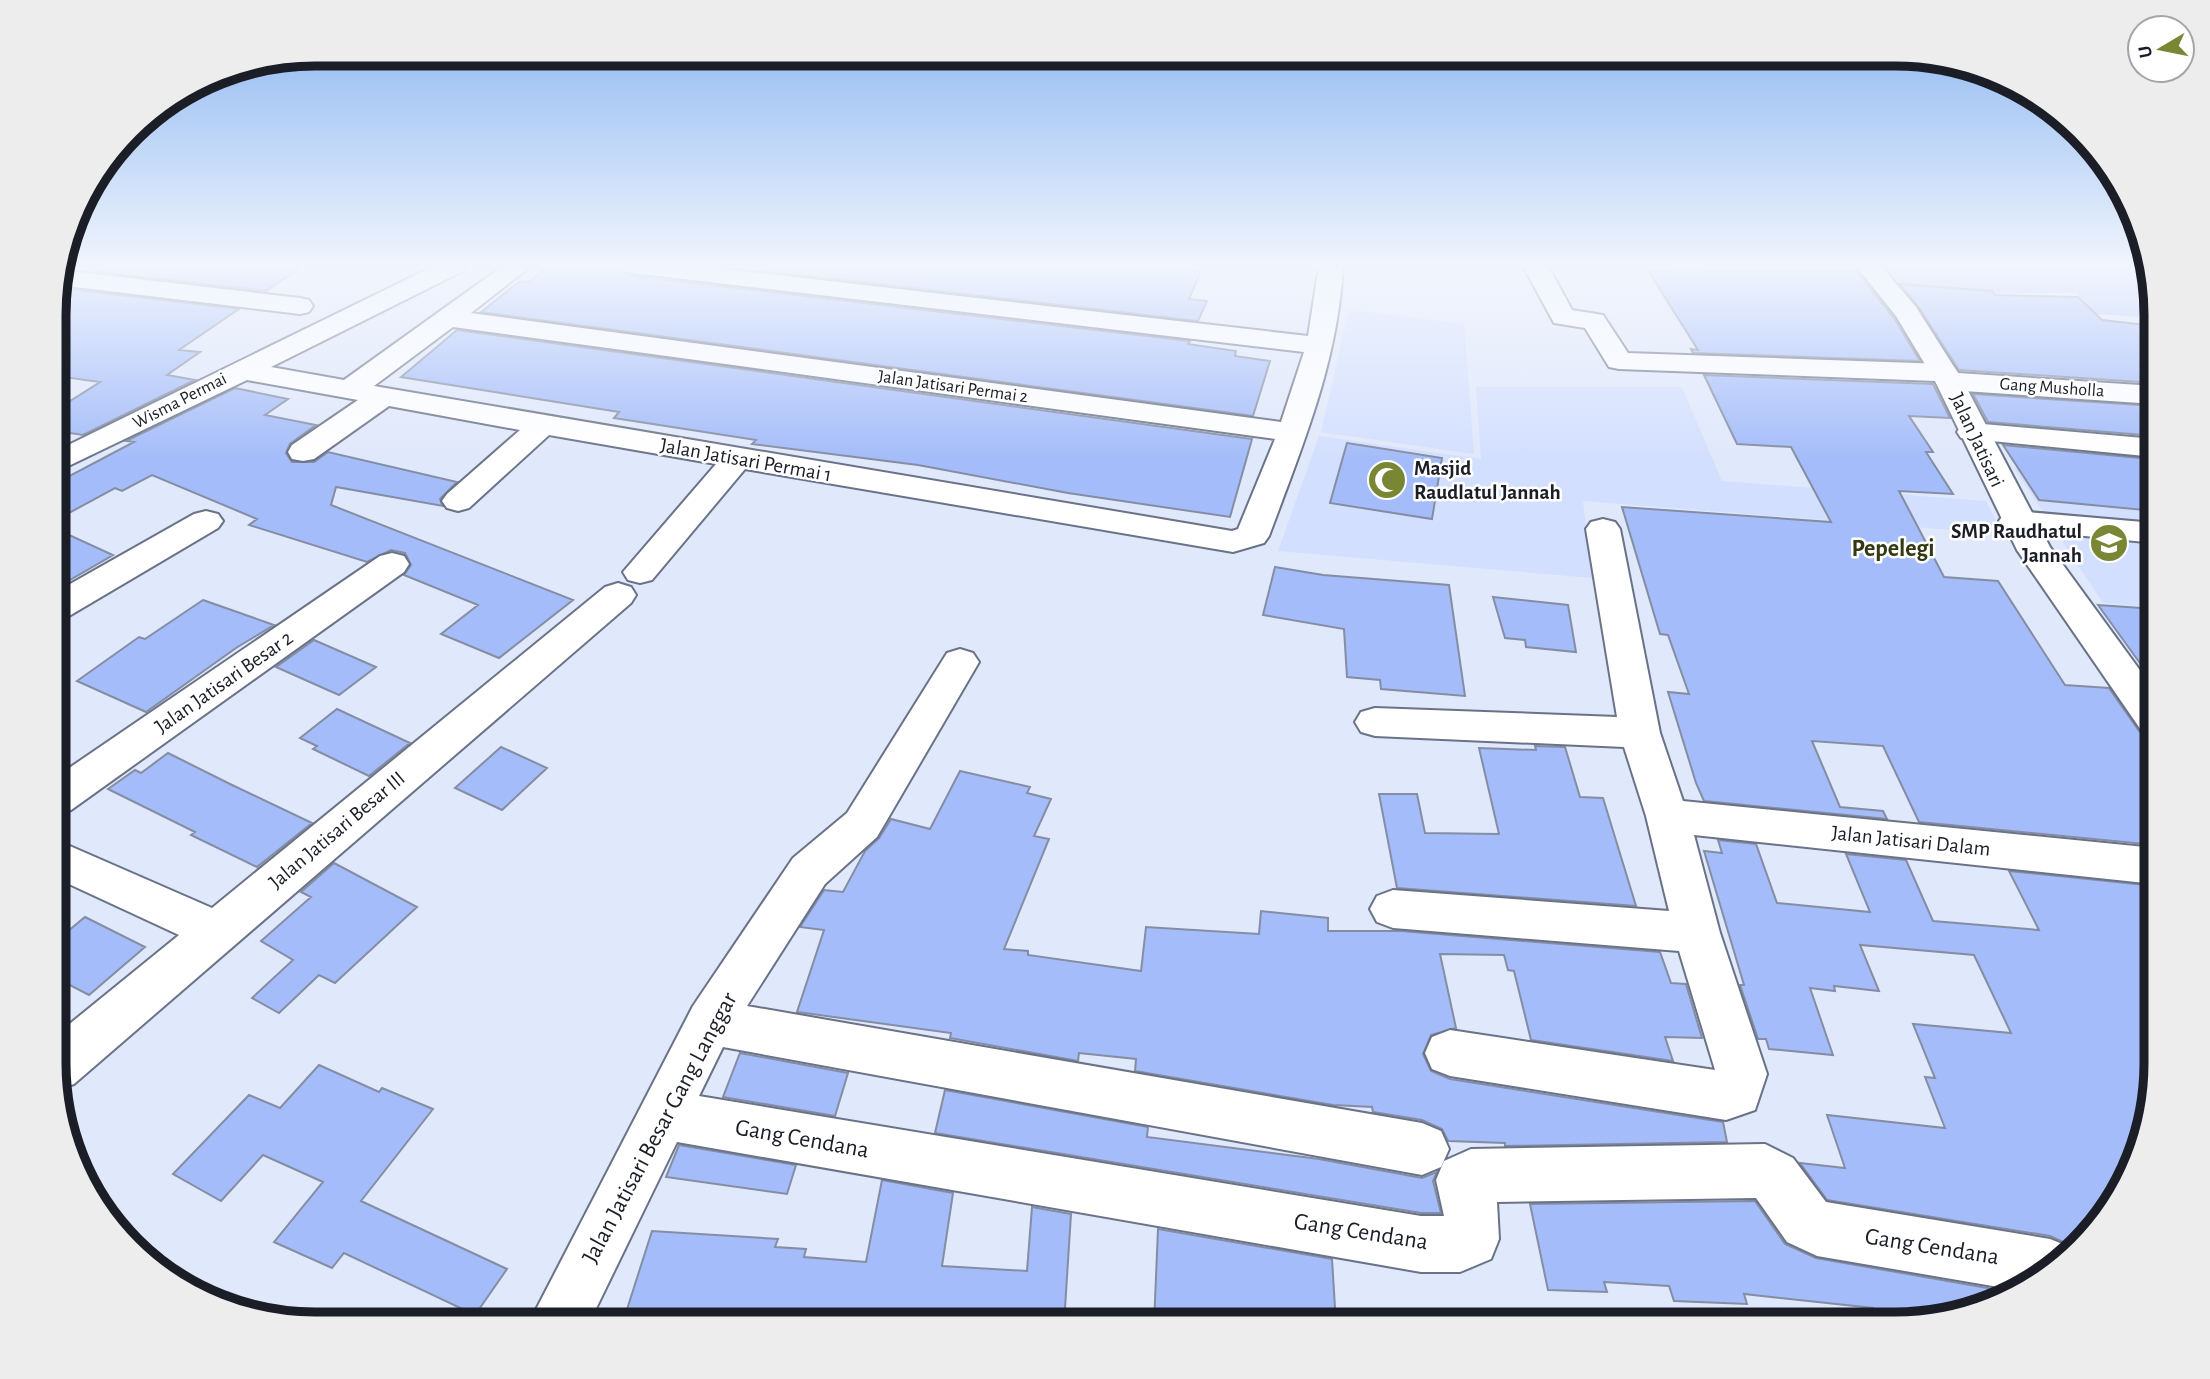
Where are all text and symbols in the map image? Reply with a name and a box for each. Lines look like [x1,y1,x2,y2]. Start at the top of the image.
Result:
north arrow [2126,14,2196,84]
text: U [2135,44,2156,59]
street label: Jalan Jatisari Permai 2 [877,368,1029,406]
street label: Wisma Permai [130,370,230,432]
street label: Gang Musholla [1999,375,2105,401]
street label: Jalan Jatisari [1946,390,2008,490]
street label: Jalan Jatisari Permai 1 [659,435,833,485]
place label: Masjid Raudlatul Jannah [1414,458,1561,503]
mosque icon: Masjid Raudlatul Jannah [1366,459,1408,501]
place label: SMP Raudhatul Jannah [1951,521,2082,566]
school or university icon: SMP Raudhatul Jannah [2088,522,2130,564]
district label: Pepelegi [1851,537,1935,561]
street label: Jalan Jatisari Besar 2 [151,627,297,737]
street label: Jalan Jatisari Besar III [265,767,409,893]
street label: Jalan Jatisari Dalam [1830,822,1992,860]
street label: Jalan Jatisari Besar Gang Langgar [578,988,742,1267]
street label: Gang Cendana [733,1115,871,1163]
street label: Gang Cendana [1292,1210,1430,1254]
street label: Gang Cendana [1863,1225,2001,1269]

